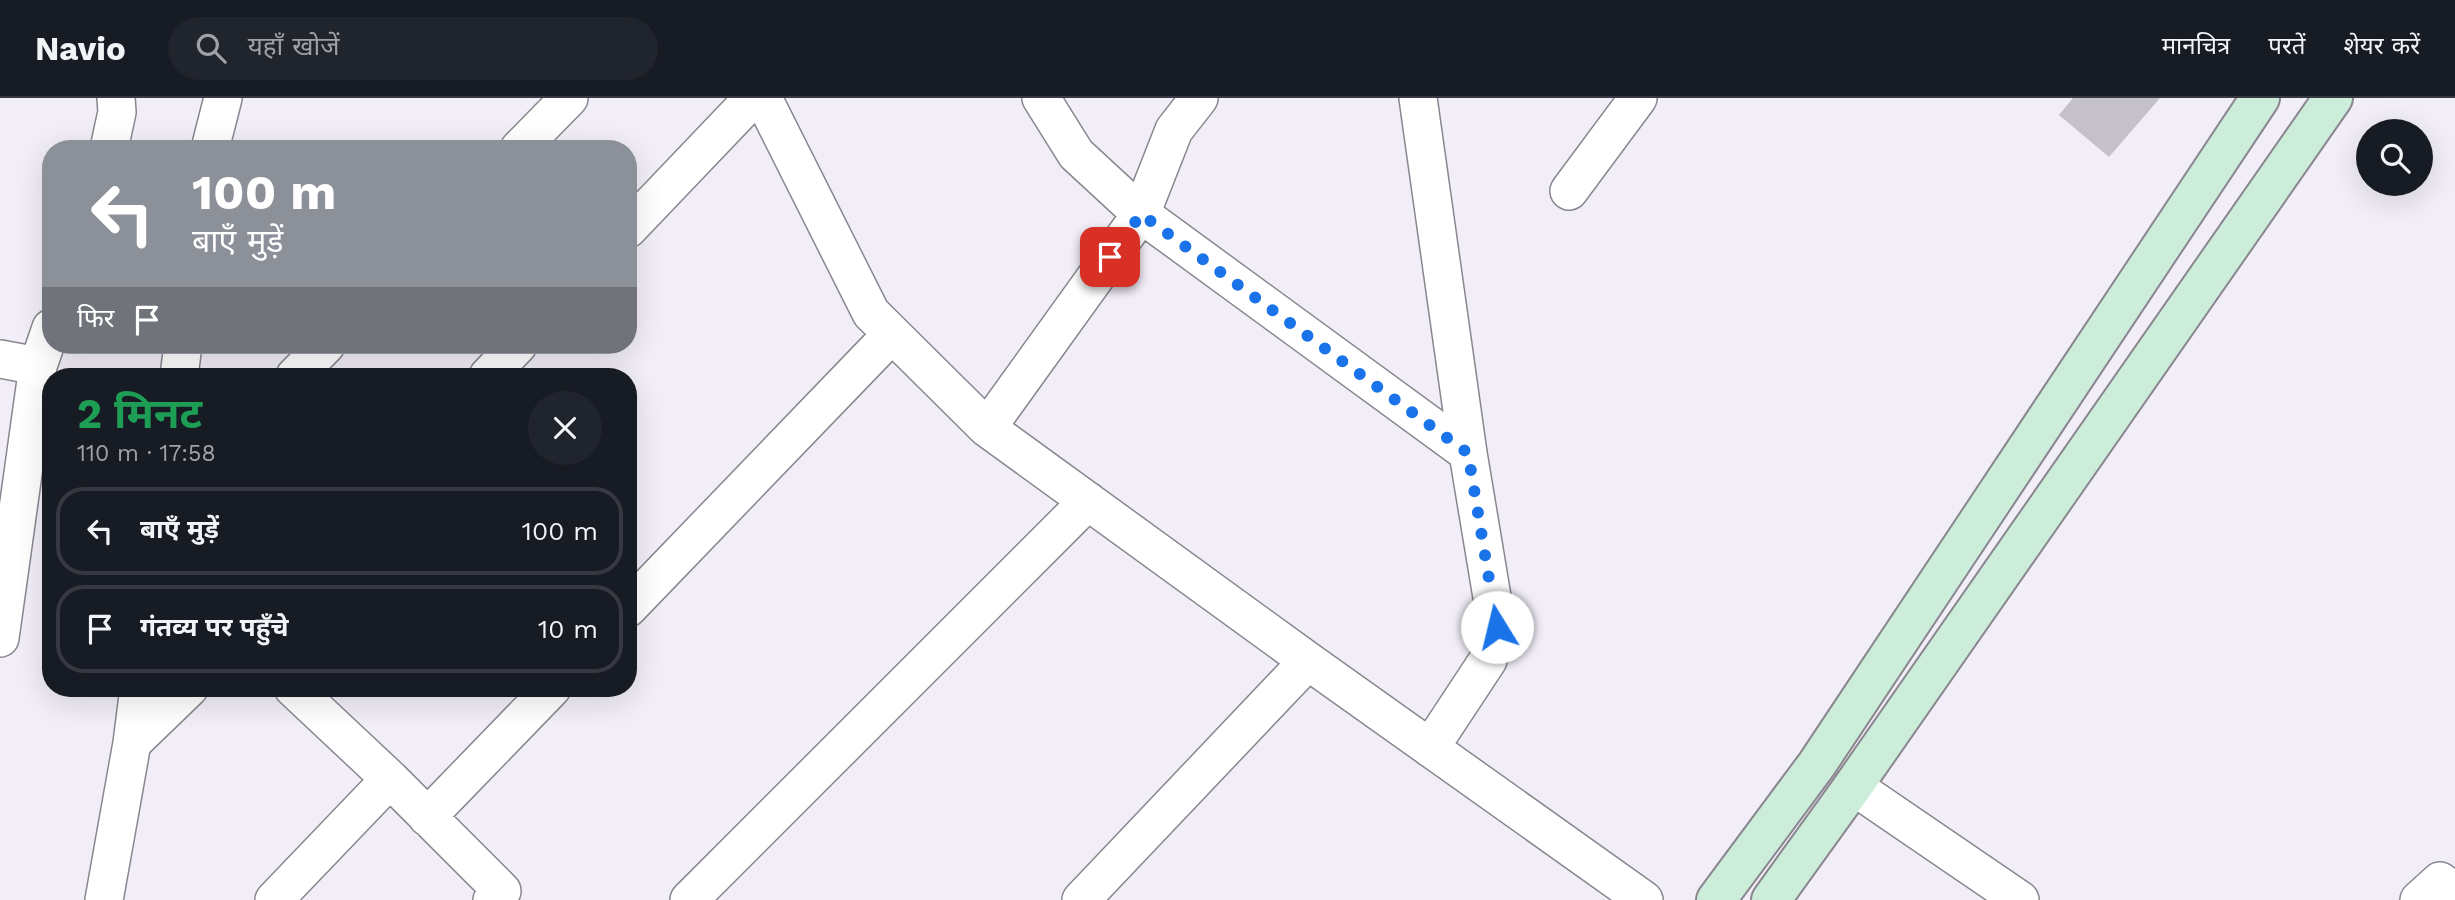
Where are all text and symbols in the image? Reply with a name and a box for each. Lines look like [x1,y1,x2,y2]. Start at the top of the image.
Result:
search box [168,17,658,80]
text: Navio [35,29,126,68]
icon: search [192,29,230,67]
text: यहाँ खोजें [248,31,339,61]
text: मानचित्र [2162,32,2230,60]
text: परतें [2268,32,2306,60]
text: शेयर करें [2344,32,2420,60]
map controls [2356,119,2433,196]
button: search [2356,119,2433,196]
text: 100 m [192,163,336,221]
icon: left [77,168,168,259]
text: बाएँ मुड़ें [192,222,283,260]
pin [1080,227,1140,287]
icon: arrive [1091,238,1129,276]
icon: arrive [128,301,166,339]
text: फिर [77,303,114,333]
text: 2 मिनट [77,389,202,438]
button: close [528,391,602,465]
text: 110 m · 17:58 [77,440,216,467]
icon: left [81,512,119,550]
text: बाएँ मुड़ें [140,514,219,544]
text: 100 m [522,516,598,546]
position arrow [1460,590,1534,664]
icon: arrive [81,610,119,648]
text: गंतव्य पर पहुँचे [140,612,289,642]
text: 10 m [538,614,598,644]

